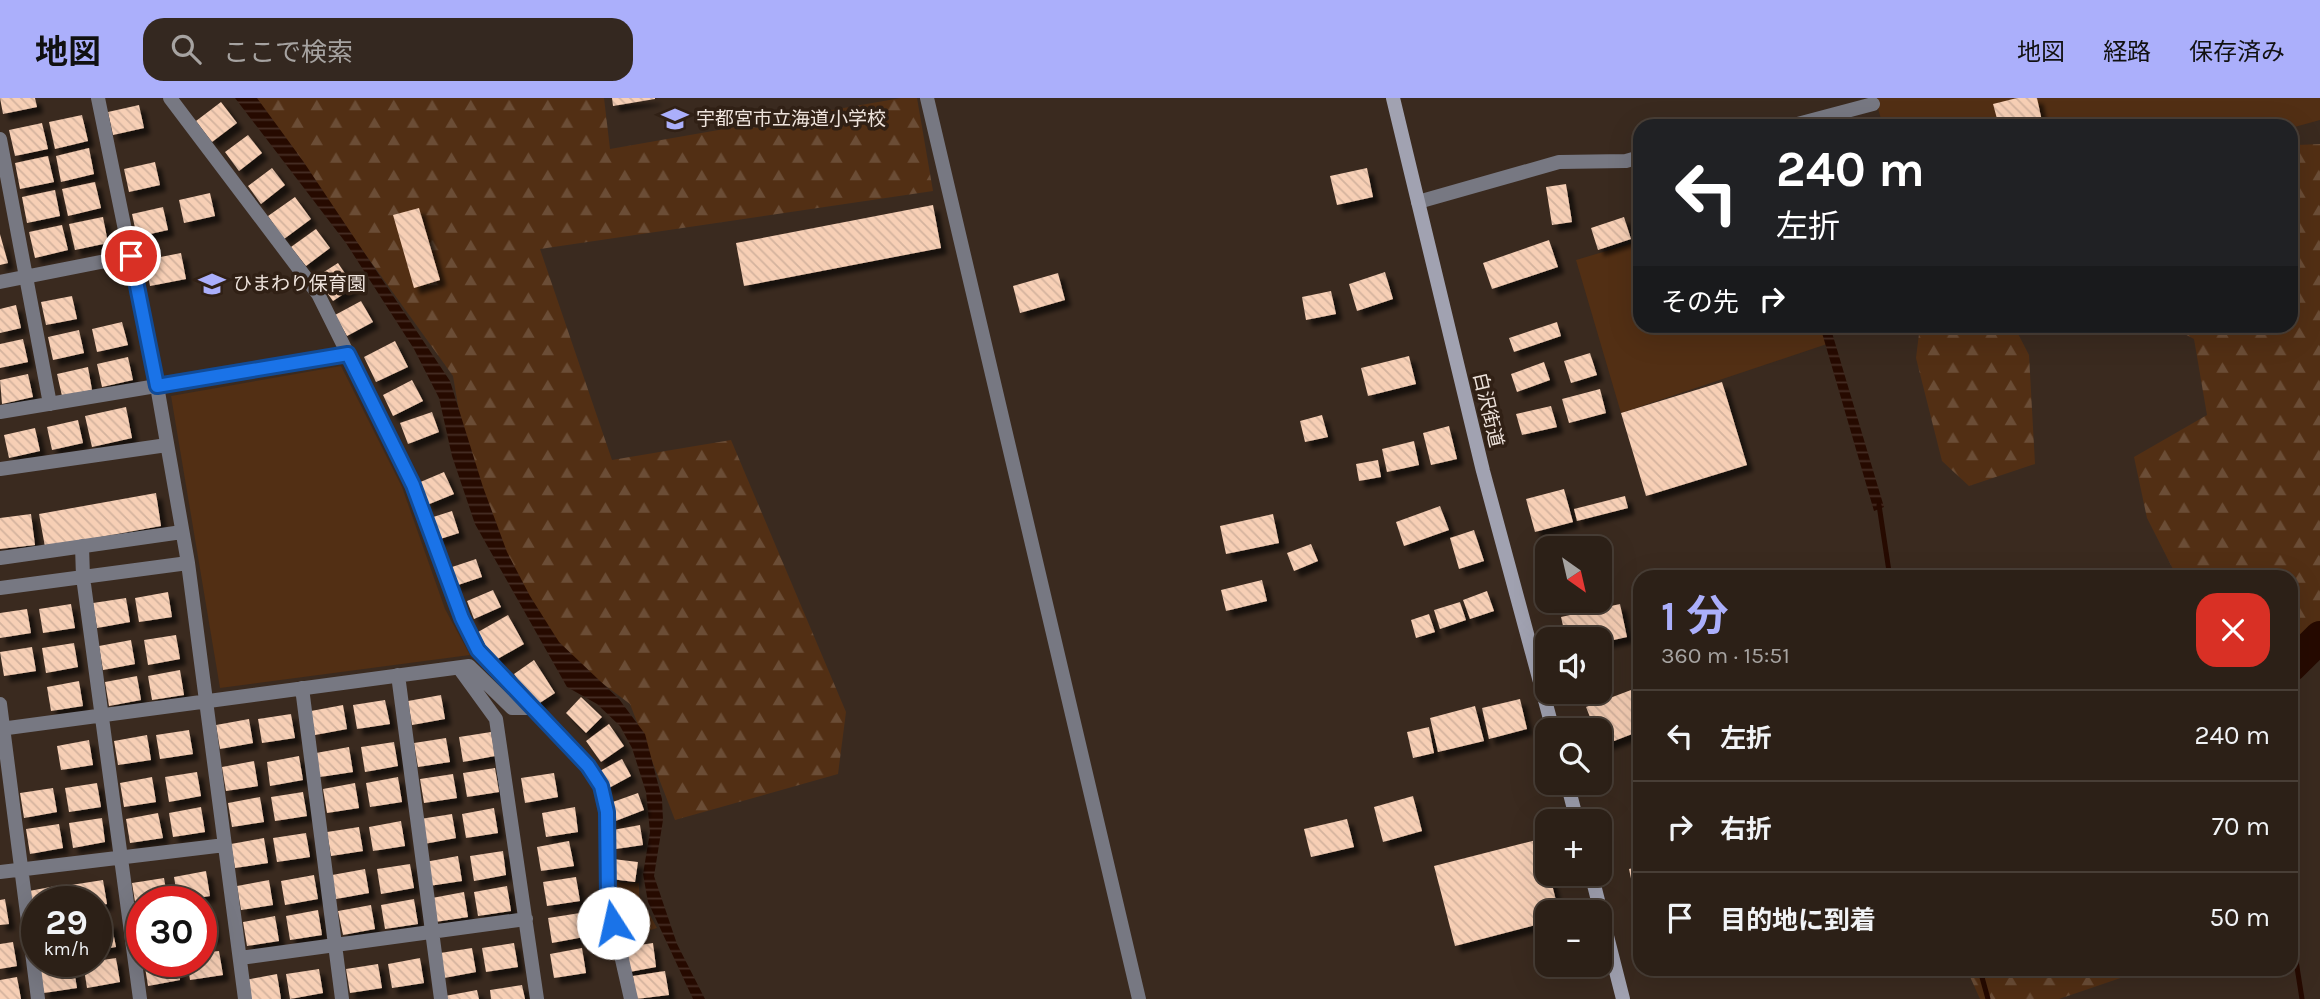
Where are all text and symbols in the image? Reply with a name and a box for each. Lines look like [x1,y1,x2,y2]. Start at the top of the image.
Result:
search box [143,18,633,81]
icon: search [167,30,205,68]
text: 地図 [35,33,101,71]
text: ここで検索 [223,37,353,68]
text: 地図 [2017,38,2065,66]
text: 経路 [2103,38,2151,66]
text: 保存済み [2189,38,2285,66]
school or university icon: 宇都宮市立海道小学校 [660,104,690,134]
place label: 宇都宮市立海道小学校 [696,108,886,130]
text: 240 m [1776,141,1925,198]
icon: left [1661,147,1752,238]
text: 左折 [1776,208,1840,245]
pin [101,226,161,286]
icon: arrive [112,237,150,275]
school or university icon: ひまわり保育園 [197,269,227,299]
place label: ひまわり保育園 [233,273,366,295]
icon: right [1753,280,1791,318]
text: その先 [1661,287,1739,318]
street label: 白沢街道 [1469,370,1507,450]
north arrow [1535,536,1612,612]
map controls [1535,536,1612,977]
text: 1 分 [1661,591,1729,641]
button: close [2196,593,2270,667]
button: sound [1535,627,1612,704]
text: 360 m · 15:51 [1661,642,1790,669]
icon: left [1661,717,1699,755]
button: search [1535,718,1612,795]
text: 240 m [2194,720,2270,751]
text: 左折 [1720,723,1772,754]
icon: right [1661,808,1699,846]
button: + [1535,809,1612,886]
text: 70 m [2212,811,2270,842]
text: 右折 [1720,814,1772,845]
speed limit sign: 30 [126,886,217,977]
position arrow [576,886,650,960]
icon: arrive [1661,899,1699,937]
button: − [1535,900,1612,977]
text: 29 [45,902,88,943]
text: 50 m [2209,902,2270,933]
text: 目的地に到着 [1720,905,1876,936]
text: km/h [44,938,89,960]

